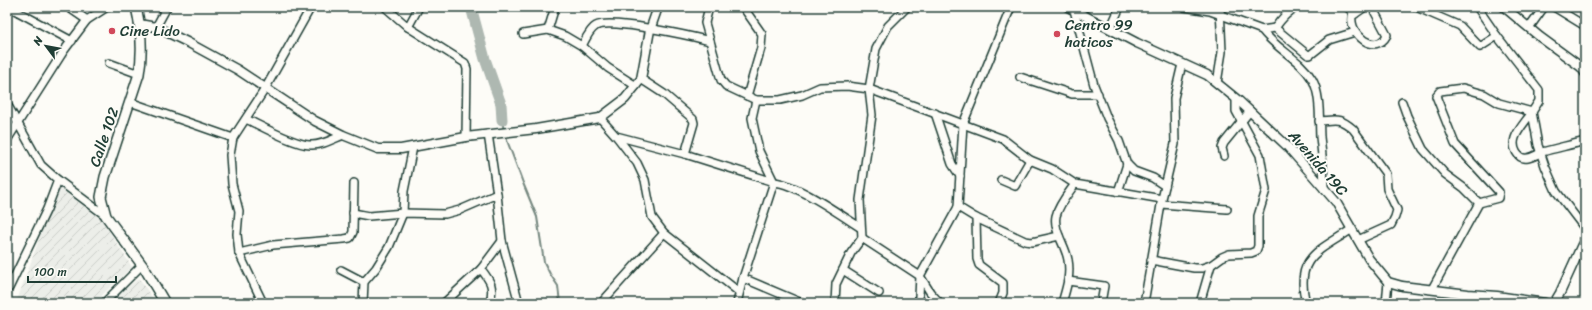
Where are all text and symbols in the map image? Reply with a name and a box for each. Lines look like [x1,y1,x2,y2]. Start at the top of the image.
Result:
place label: Centro 99 haticos [1064,12,1133,55]
place label: Cine Lido [120,18,180,44]
north arrow [26,26,66,66]
marker: Cine Lido [107,26,117,36]
marker: Centro 99 haticos [1052,29,1062,39]
text: N [27,32,48,50]
street label: Calle 102 [82,103,126,170]
street label: Avenida 19C [1281,123,1355,203]
scale bar [28,258,116,284]
text: 100 m [34,261,67,283]

